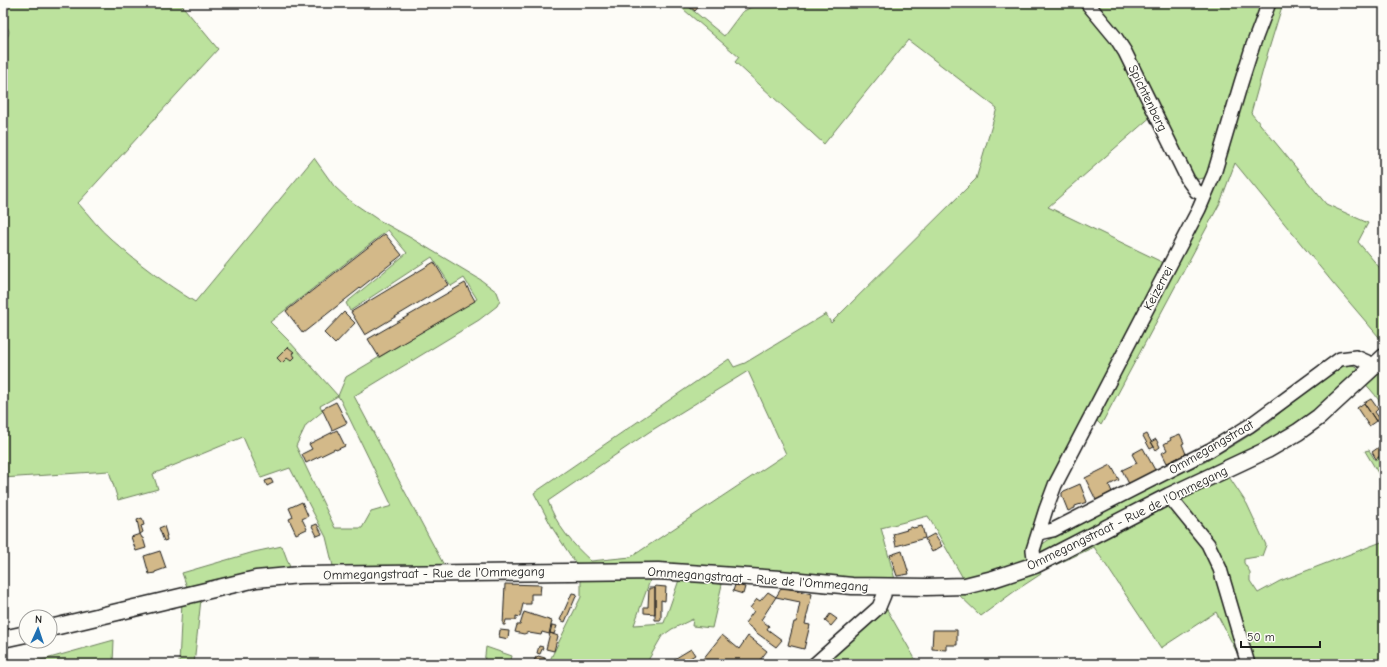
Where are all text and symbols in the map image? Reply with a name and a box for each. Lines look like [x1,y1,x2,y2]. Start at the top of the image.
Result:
street label: Spichtenberg [1125,62,1171,134]
street label: Keizerrei [1140,263,1176,313]
street label: Ommegangstraat [1166,416,1257,477]
street label: Ommegangstraat - Rue de l'Ommegang [1024,463,1230,573]
street label: Ommegangstraat - Rue de l'Ommegang [323,564,545,582]
street label: Ommegangstraat - Rue de l'Ommegang [647,564,869,594]
north arrow [18,609,58,649]
text: N [35,613,42,626]
scale bar [1241,623,1320,649]
text: 50 m [1247,630,1275,644]

